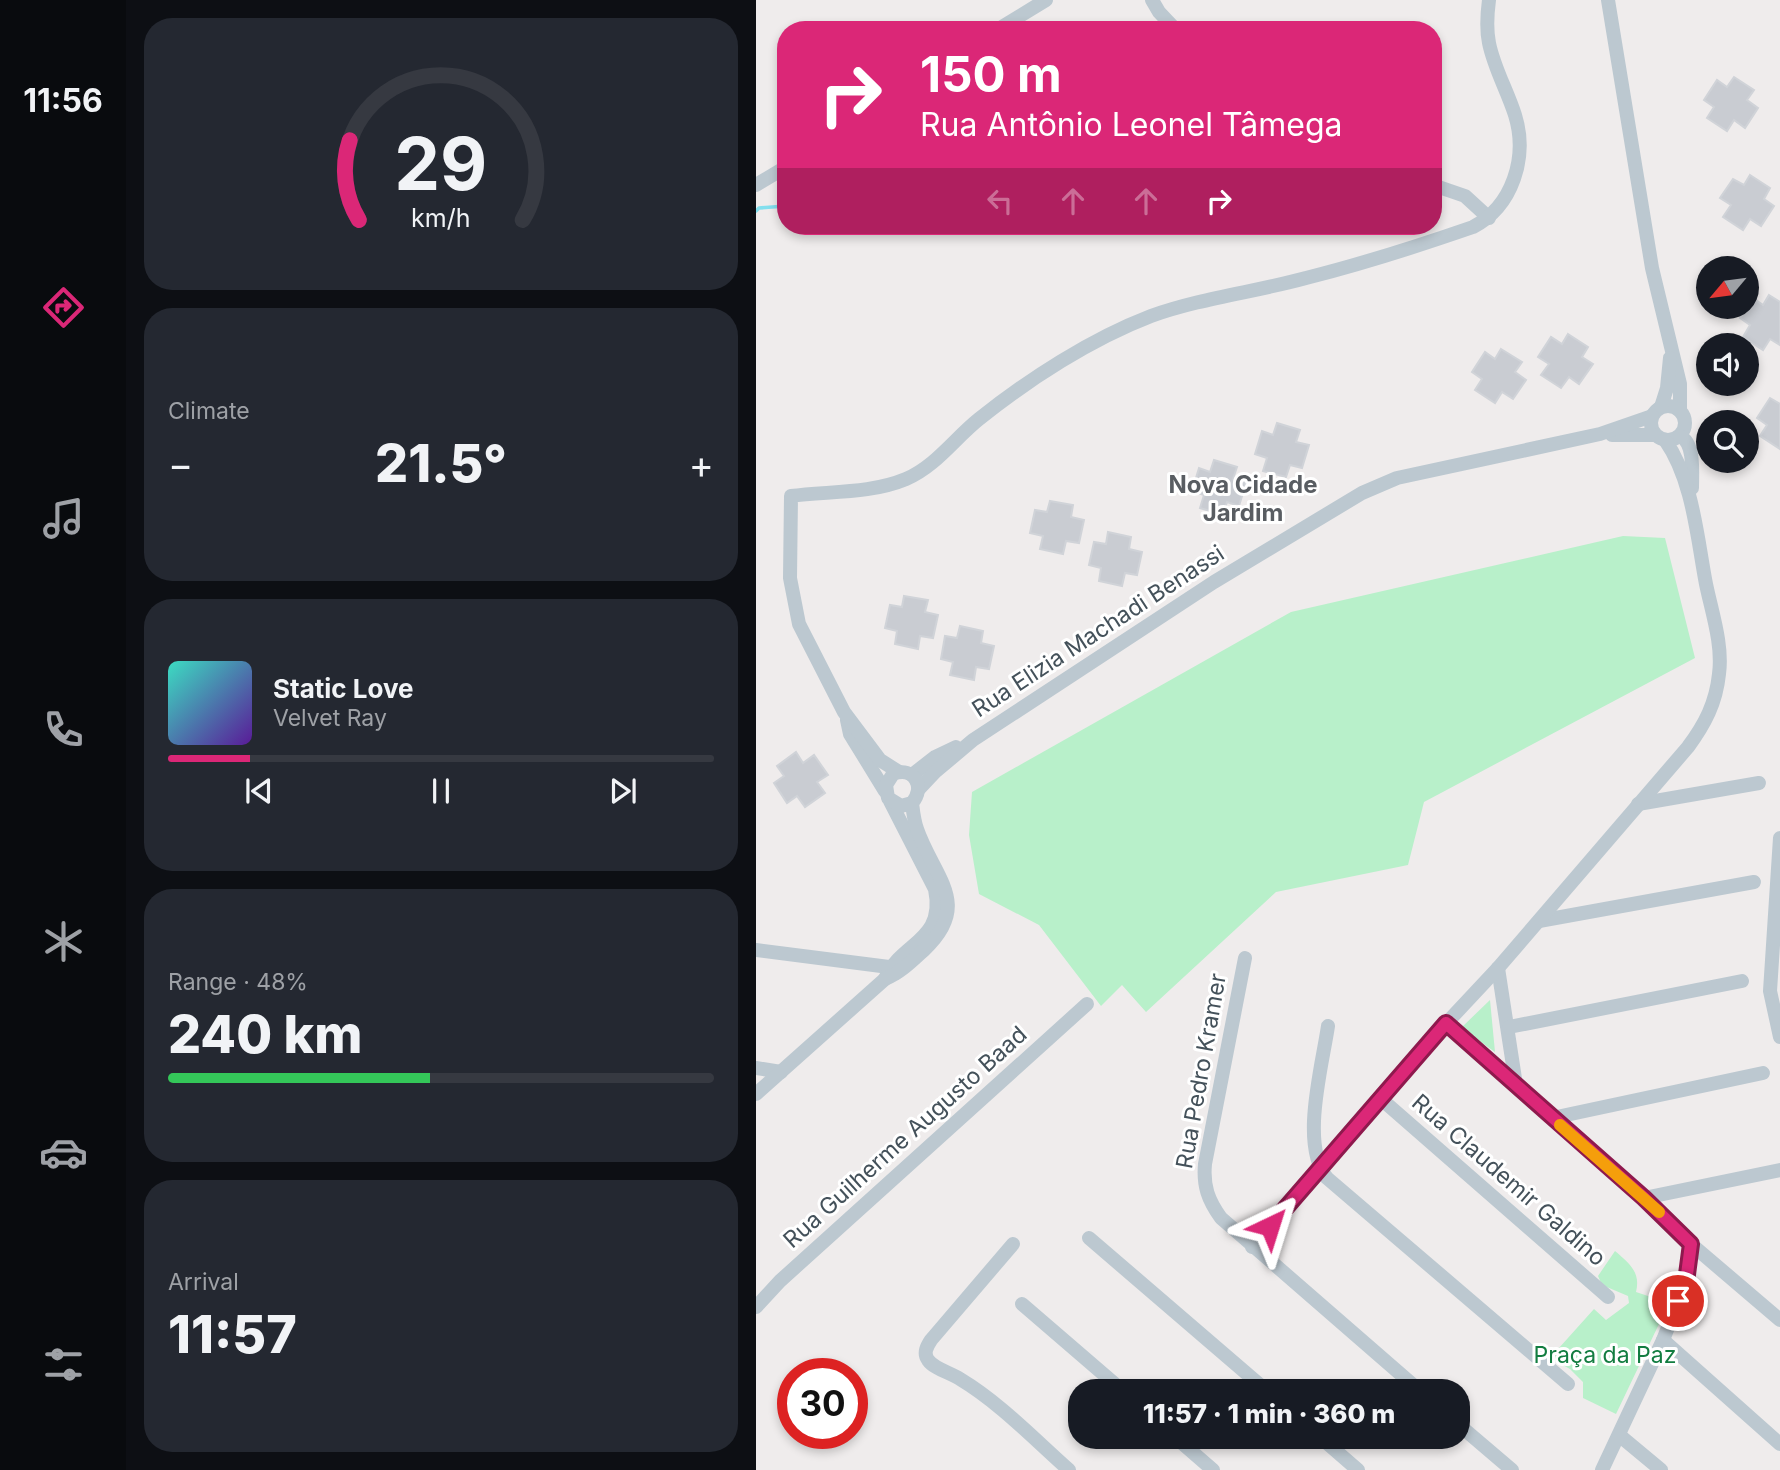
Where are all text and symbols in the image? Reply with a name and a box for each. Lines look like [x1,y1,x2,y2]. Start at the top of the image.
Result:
text: 150 m [920,45,1062,104]
icon: right [805,49,896,140]
text: 11:56 [23,81,103,120]
text: Rua Antônio Leonel Tâmega [920,105,1342,144]
text: 29 [394,120,488,209]
icon: left [981,182,1019,220]
icon: ahead [1054,182,1092,220]
icon: ahead [1127,182,1165,220]
icon: right [1200,182,1238,220]
text: km/h [411,203,471,233]
north arrow [1696,256,1759,318]
map controls [1696,256,1759,473]
icon: directions [39,283,88,332]
button: sound [1696,333,1759,396]
text: Climate [168,397,250,425]
button: search [1696,410,1759,473]
text: 21.5° [375,432,507,495]
text: − [168,441,193,487]
text: + [689,441,714,487]
district label: Nova Cidade Jardim [1168,470,1318,527]
icon: music [39,494,88,543]
street label: Rua Elizia Machadi Benassi [967,539,1229,723]
text: Static Love [273,673,414,704]
text: Velvet Ray [273,704,387,732]
icon: phone [39,705,88,754]
icon: previous [240,772,278,810]
icon: pause [422,772,460,810]
icon: next [604,772,642,810]
icon: climate [39,917,88,966]
text: Range · 48% [168,968,308,996]
street label: Rua Pedro Kramer [1170,971,1232,1171]
text: 240 km [168,1003,363,1066]
street label: Rua Guilherme Augusto Baad [778,1020,1032,1254]
street label: Rua Claudemir Galdino [1406,1088,1612,1272]
icon: car [39,1128,88,1177]
position arrow [1233,1189,1307,1263]
text: Arrival [168,1268,239,1296]
pin [1648,1271,1708,1331]
icon: arrive [1659,1282,1697,1320]
text: 11:57 [168,1303,297,1366]
icon: filters [39,1340,88,1389]
park label: Praça da Paz [1534,1341,1676,1369]
speed limit sign: 30 [777,1358,868,1449]
text: 11:57 · 1 min · 360 m [1143,1398,1395,1429]

